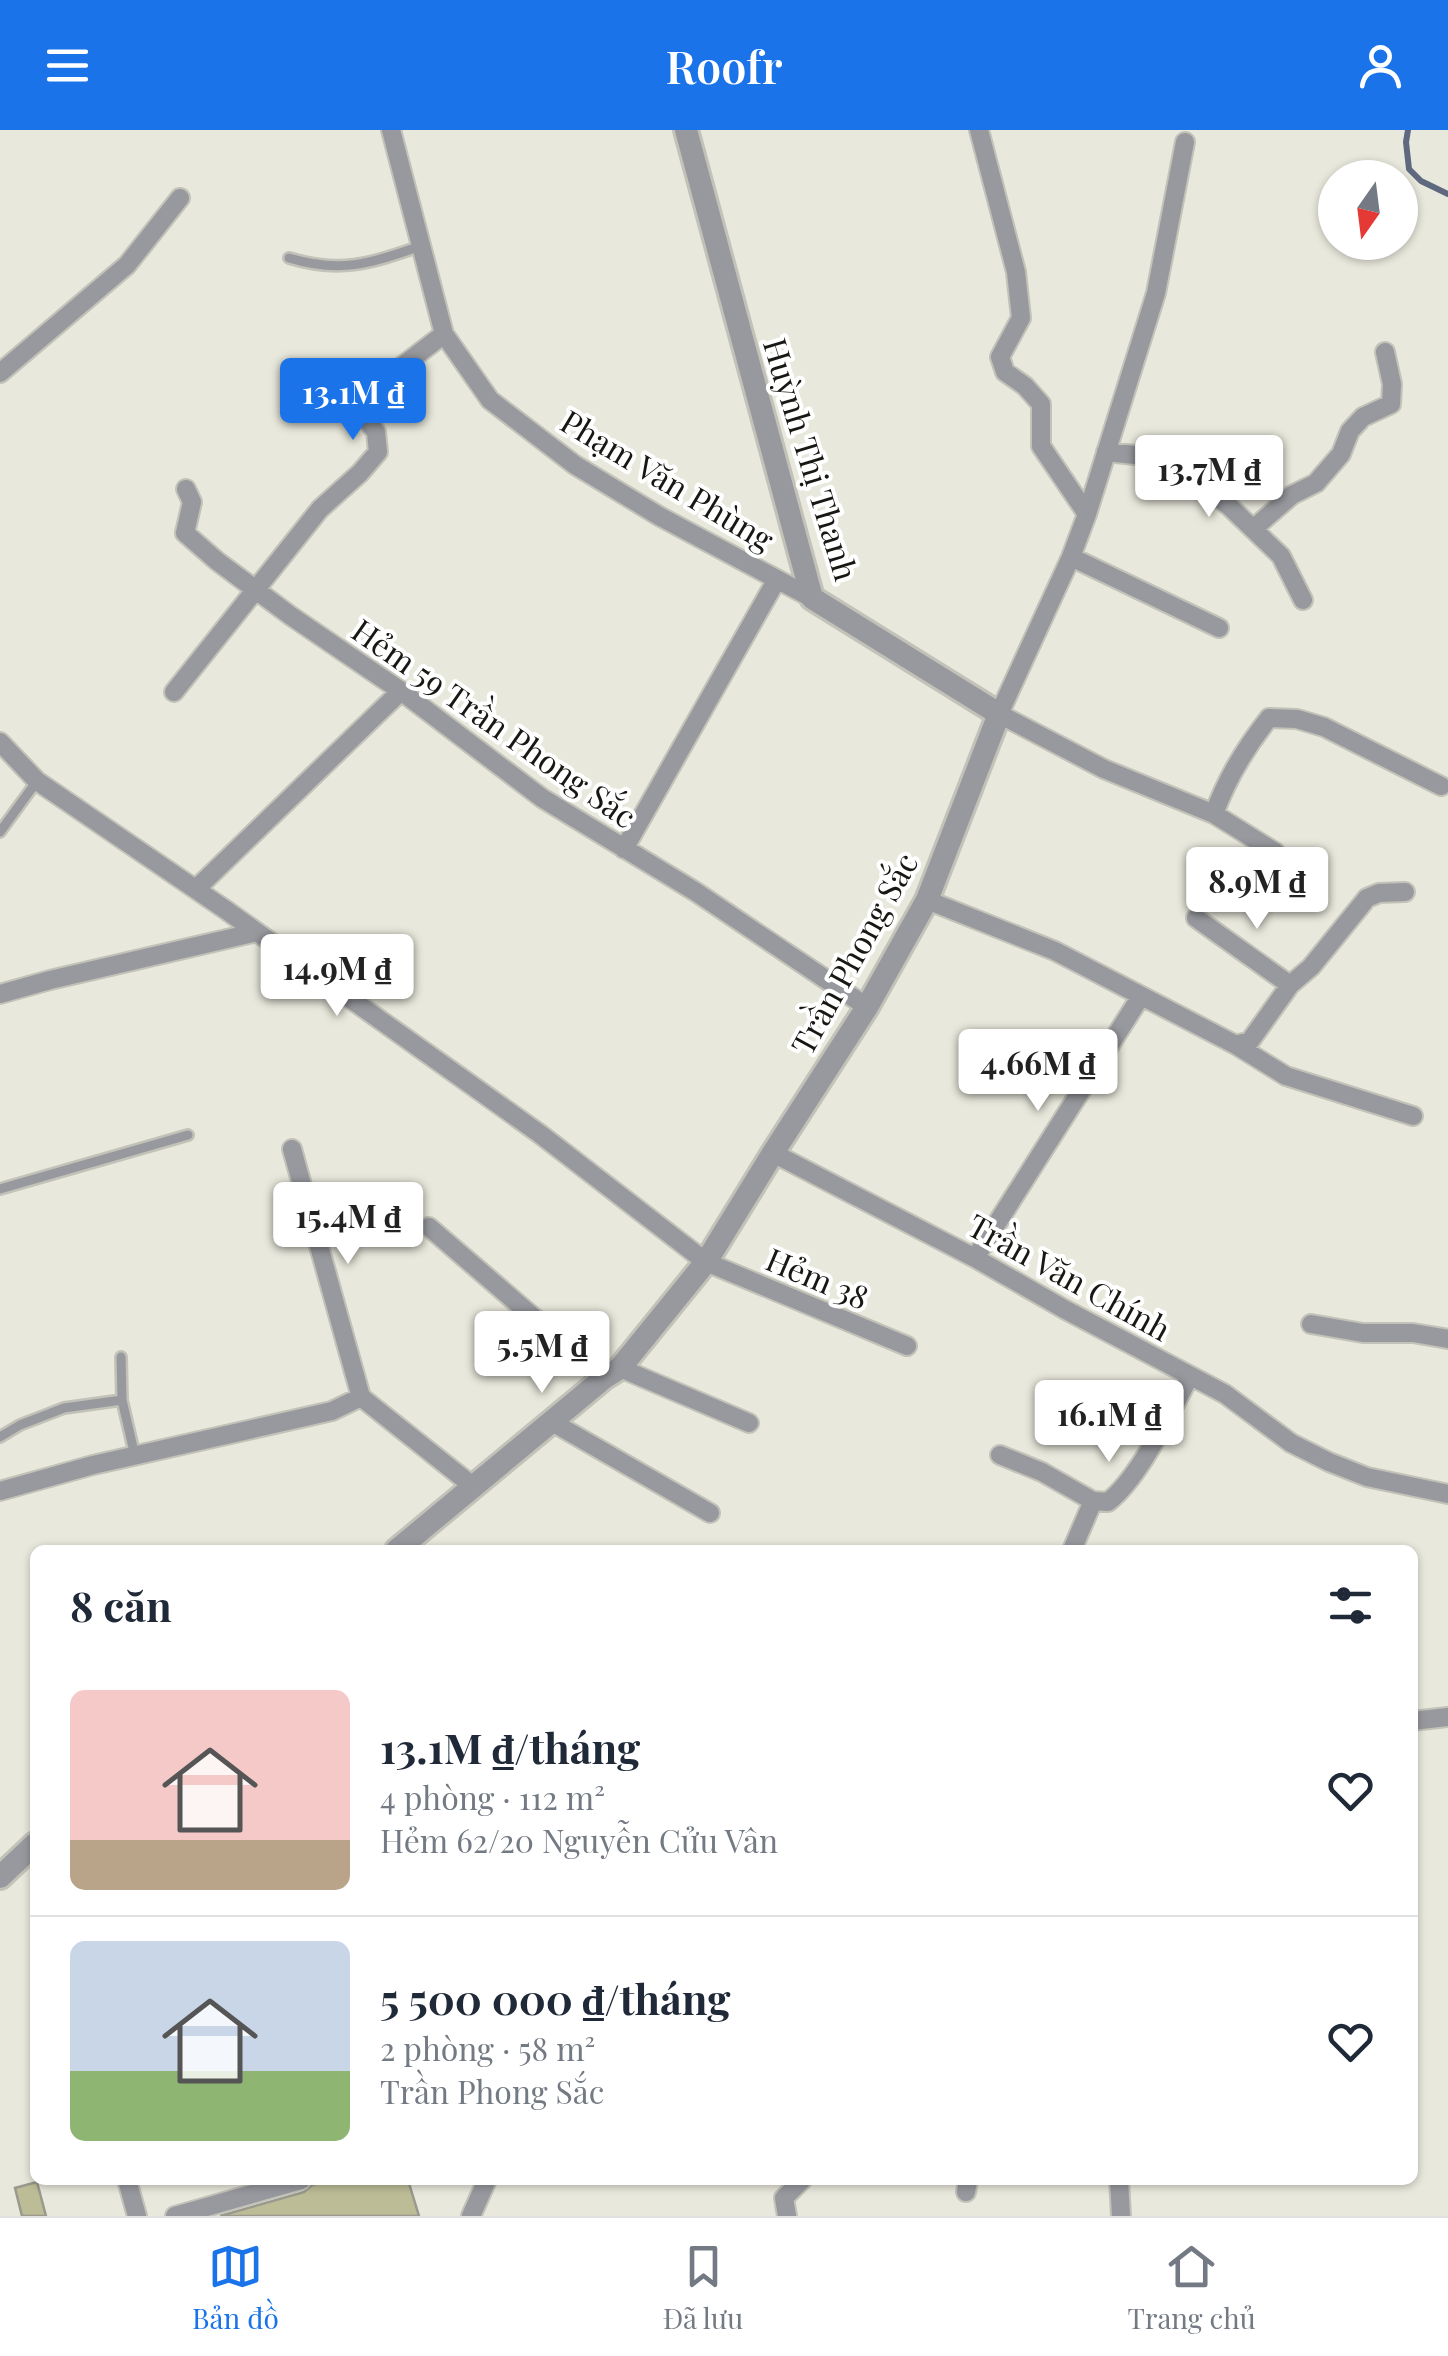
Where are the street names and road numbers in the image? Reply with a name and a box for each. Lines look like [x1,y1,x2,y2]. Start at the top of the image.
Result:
street label: Huỳnh Thị Thanh [755,333,869,586]
street label: Phạm Văn Phùng [554,398,783,560]
street label: Hẻm 59 Trần Phong Sắc [345,608,645,836]
street label: Trần Phong Sắc [780,844,926,1062]
street label: Trần Văn Chính [961,1203,1179,1350]
street label: Hẻm 38 [760,1236,876,1318]

